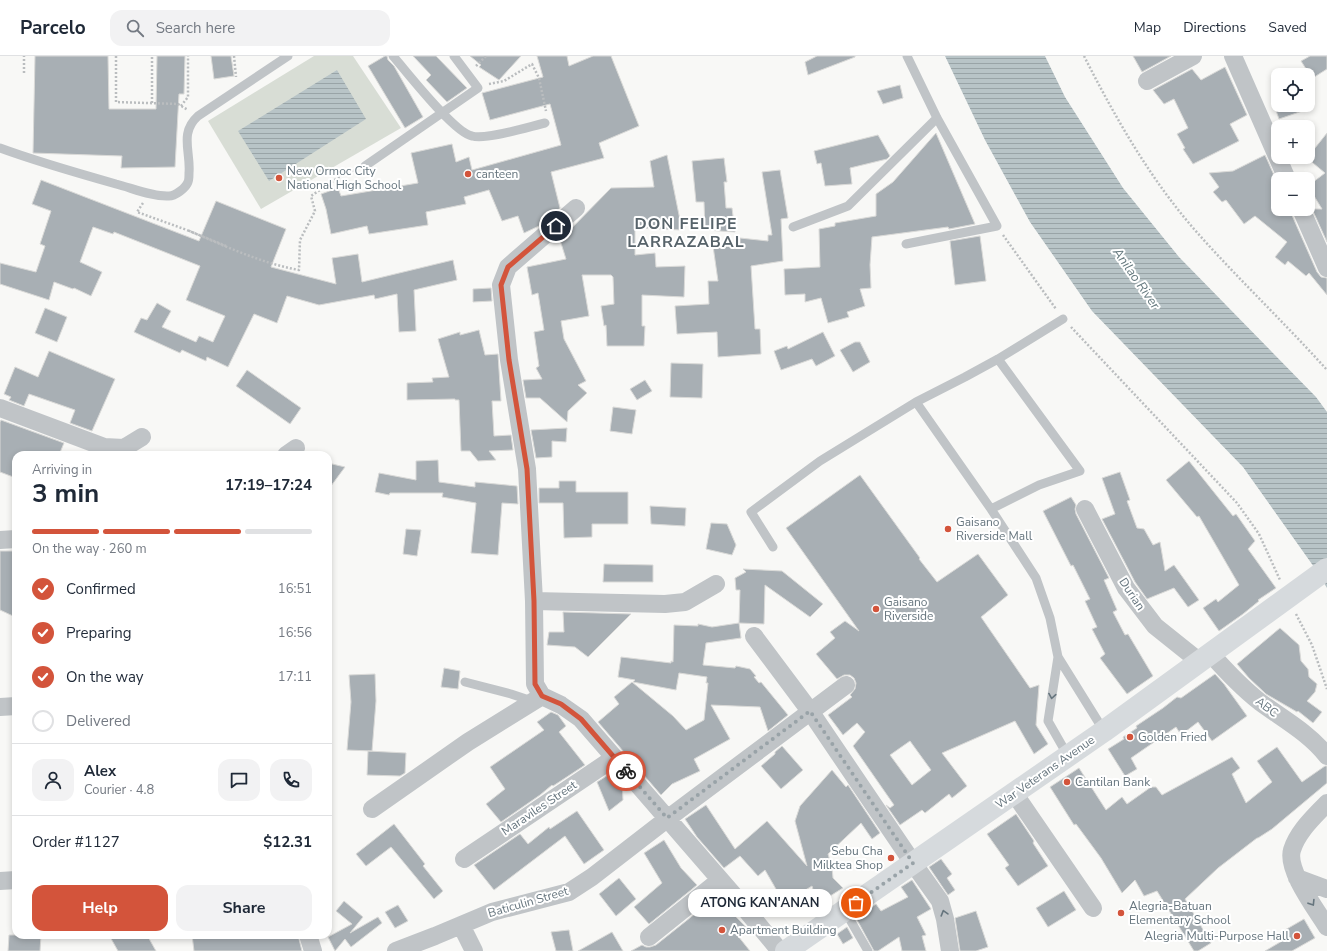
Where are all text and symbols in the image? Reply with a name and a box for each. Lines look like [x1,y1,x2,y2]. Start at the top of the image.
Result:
search box [110,10,390,46]
text: Parcelo [20,15,86,41]
icon: search [124,17,146,39]
text: Search here [156,18,235,38]
text: Map [1134,18,1161,37]
text: Directions [1183,18,1246,37]
text: Saved [1268,18,1307,37]
map controls [1271,68,1315,216]
button: locate [1271,68,1315,112]
button: + [1271,120,1315,164]
place label: New Ormoc City National High School [287,163,402,193]
place label: canteen [476,166,518,182]
marker: canteen [463,169,473,179]
button: − [1271,172,1315,216]
marker: New Ormoc City National High School [274,173,284,183]
pin [539,209,573,243]
district label: DON FELIPE LARRAZABAL [627,213,745,253]
icon: home [545,215,567,237]
water label: Anilao River [1108,243,1164,313]
text: Arriving in [32,461,92,479]
text: 17:19–17:24 [225,475,312,495]
text: 3 min [32,476,99,511]
place label: Gaisano Riverside Mall [956,514,1033,544]
marker: Gaisano Riverside Mall [943,524,953,534]
text: On the way · 260 m [32,540,147,558]
street label: Durian [1115,575,1149,613]
icon: check [32,578,54,600]
text: Confirmed [66,579,136,599]
text: 16:51 [278,580,312,598]
place label: Gaisano Riverside [884,594,933,624]
marker: Gaisano Riverside [871,604,881,614]
icon: check [32,622,54,644]
text: Preparing [66,623,131,643]
text: 16:56 [278,624,312,642]
icon: check [32,666,54,688]
text: On the way [66,667,144,687]
text: 17:11 [278,668,312,686]
one-way arrow [1048,693,1057,699]
street label: ABC [1252,693,1282,721]
text: Delivered [66,711,131,731]
place label: Golden Fried [1138,729,1207,745]
street label: War Veterans Avenue [992,732,1098,812]
marker: Golden Fried [1125,732,1135,742]
courier [606,751,646,791]
button: person [32,759,74,801]
button: chat [218,759,260,801]
button: phone [270,759,312,801]
icon: bike [615,760,637,782]
text: Alex [84,761,116,781]
place label: Cantilan Bank [1075,774,1151,790]
street label: Maraviles Street [498,776,580,839]
marker: Cantilan Bank [1062,777,1072,787]
text: Courier · 4.8 [84,781,154,799]
text: Order #1127 [32,832,120,852]
text: $12.31 [263,832,312,852]
place label: Sebu Cha Milktea Shop [813,843,883,873]
marker: Sebu Cha Milktea Shop [886,853,896,863]
street label: Baticulin Street [486,883,571,921]
button: Help [32,885,168,931]
button: Share [176,885,312,931]
pin [839,886,873,920]
callout: ATONG KAN'ANAN [688,889,832,917]
icon: bag [845,892,867,914]
text: ATONG KAN'ANAN [701,894,819,912]
place label: Alegria-Batuan Elementary School [1129,898,1231,928]
one-way arrow [1307,898,1314,905]
marker: Alegria-Batuan Elementary School [1116,908,1126,918]
one-way arrow [940,909,948,916]
place label: Apartment Building [730,922,836,938]
marker: Apartment Building [717,925,727,935]
place label: Alegria Multi-Purpose Hall [1144,928,1289,944]
marker: Alegria Multi-Purpose Hall [1292,931,1302,941]

